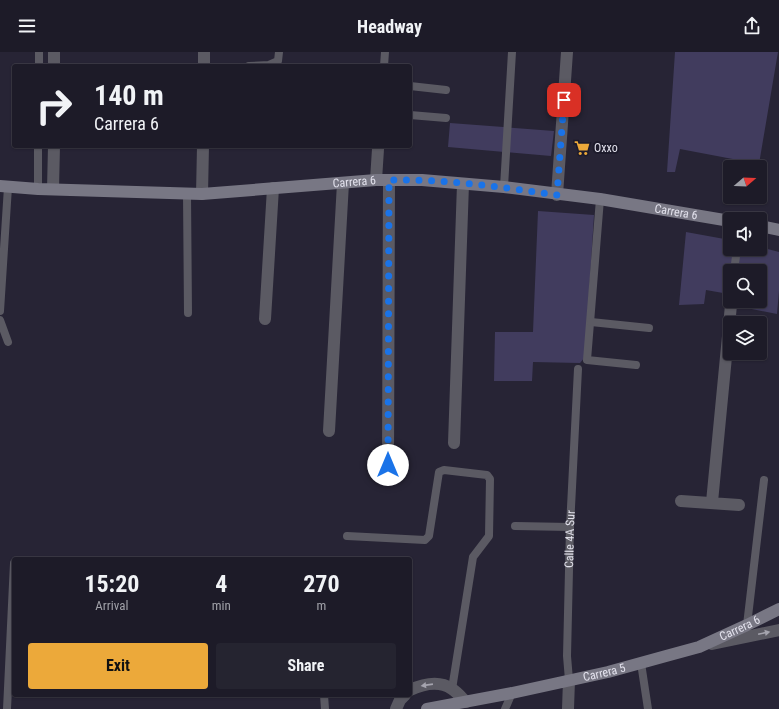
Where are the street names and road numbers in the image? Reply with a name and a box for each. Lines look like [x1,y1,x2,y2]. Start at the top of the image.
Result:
street label: Carrera 6 [332,173,377,190]
street label: Carrera 6 [654,201,699,222]
street label: Calle 4A Sur [562,510,578,568]
street label: Carrera 6 [717,613,762,644]
street label: Carrera 5 [582,660,627,684]

